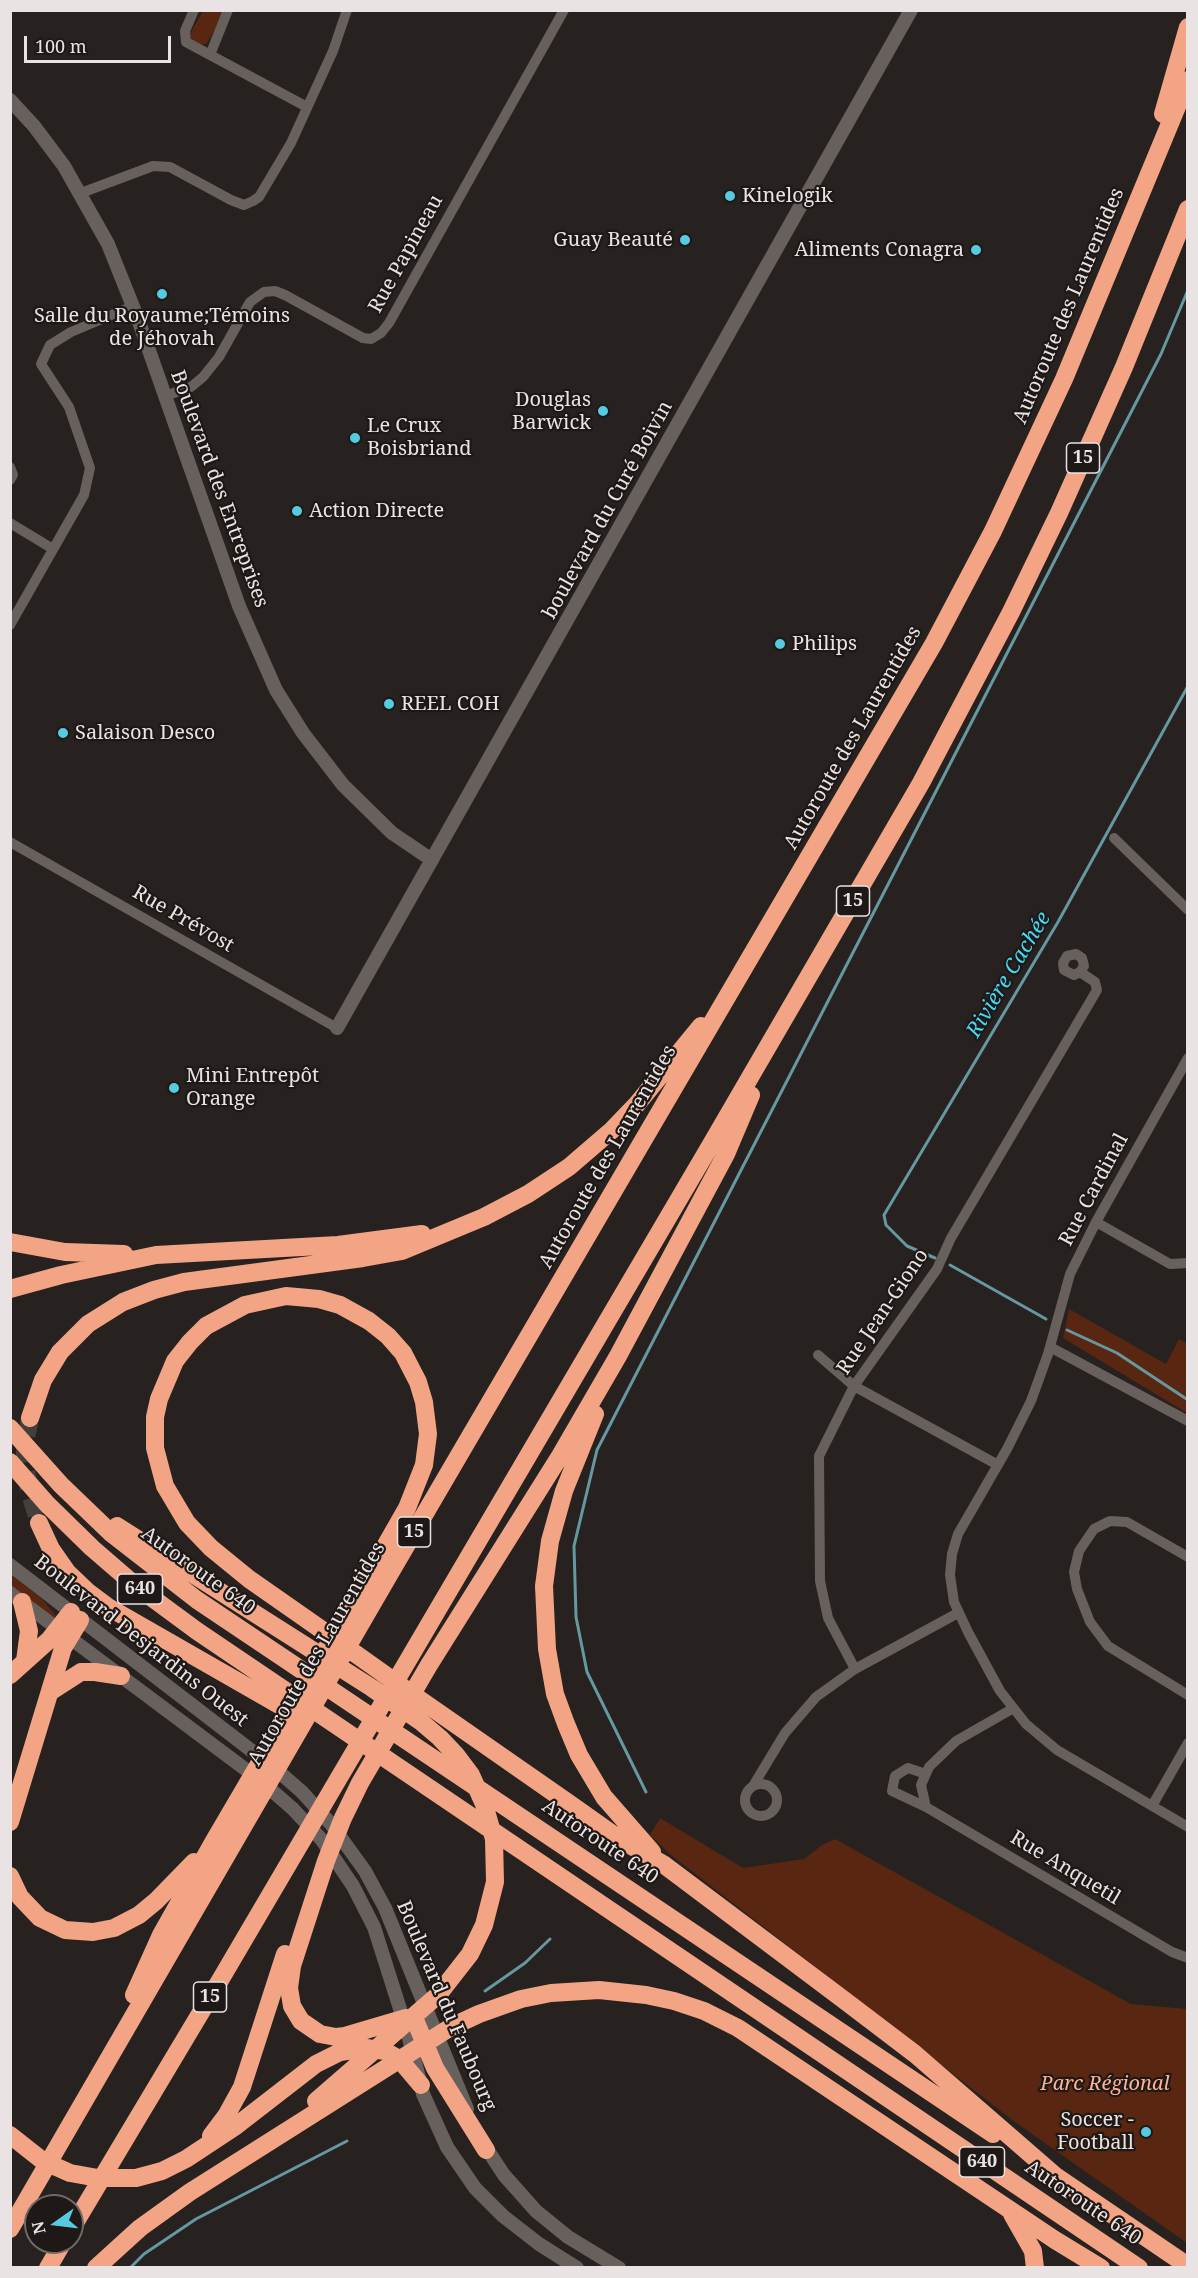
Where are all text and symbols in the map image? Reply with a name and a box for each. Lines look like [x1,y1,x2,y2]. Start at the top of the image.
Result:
scale bar [27,24,174,62]
text: 100 m [35,34,87,58]
place label: Kinelogik [742,184,833,208]
street label: Autoroute des Laurentides [1008,185,1130,427]
marker: Kinelogik [723,189,737,203]
street label: Rue Papineau [364,191,448,317]
place label: Guay Beauté [553,228,673,252]
marker: Guay Beauté [678,233,692,247]
place label: Aliments Conagra [795,238,964,262]
marker: Aliments Conagra [969,243,983,257]
marker: Salle du Royaume;Témoins de Jéhovah [155,287,169,301]
place label: Salle du Royaume;Témoins de Jéhovah [34,304,290,351]
street label: Boulevard des Entreprises [165,367,273,611]
place label: Douglas Barwick [512,388,591,435]
street label: boulevard du Curé Boivin [538,397,678,623]
marker: Douglas Barwick [596,404,610,418]
place label: Le Crux Boisbriand [367,414,472,461]
marker: Le Crux Boisbriand [348,431,362,445]
road number: 15 [1066,443,1100,473]
place label: Action Directe [309,499,444,523]
marker: Action Directe [290,504,304,518]
street label: Autoroute des Laurentides [779,622,927,854]
place label: Philips [792,632,857,656]
marker: Philips [773,637,787,651]
place label: REEL COH [401,692,500,716]
marker: REEL COH [382,697,396,711]
place label: Salaison Desco [75,721,215,745]
marker: Salaison Desco [56,726,70,740]
street label: Rue Prévost [128,880,238,958]
road number: 15 [836,886,870,916]
water label: Rivière Cachée [962,907,1056,1043]
street label: Autoroute des Laurentides [534,1041,682,1273]
place label: Mini Entrepôt Orange [186,1064,319,1111]
marker: Mini Entrepôt Orange [167,1081,181,1095]
street label: Rue Cardinal [1054,1130,1134,1250]
street label: Rue Jean-Giono [832,1245,934,1379]
road number: 15 [398,1517,430,1547]
street label: Autoroute 640 [136,1522,260,1620]
street label: Autoroute des Laurentides [243,1538,391,1770]
street label: Boulevard Desjardins Ouest [29,1550,253,1732]
road number: 640 [118,1574,162,1604]
street label: Autoroute 640 [537,1794,663,1890]
street label: Rue Anquetil [1006,1826,1124,1910]
street label: Boulevard du Faubourg [391,1897,501,2115]
road number: 15 [194,1982,226,2012]
park label: Parc Régional [1040,2072,1170,2096]
place label: Soccer - Football [1057,2108,1134,2155]
marker: Soccer - Football [1139,2125,1153,2139]
road number: 640 [960,2147,1004,2177]
street label: Autoroute 640 [1020,2155,1146,2251]
north arrow [24,2194,84,2254]
text: N [26,2219,51,2237]

